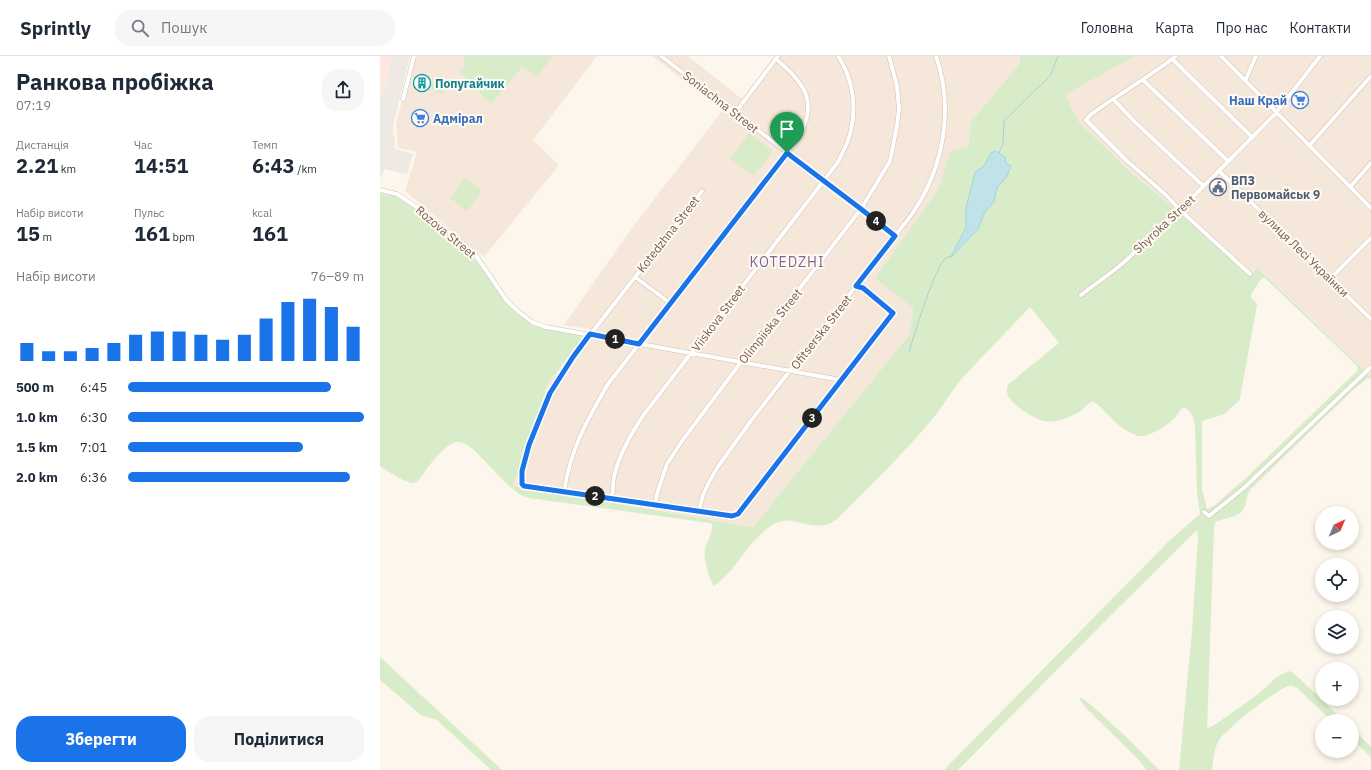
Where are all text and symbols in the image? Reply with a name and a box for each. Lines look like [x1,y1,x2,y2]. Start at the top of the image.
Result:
search box [115,10,395,46]
text: Sprintly [20,16,91,40]
icon: search [129,17,151,39]
text: Пошук [161,18,207,37]
text: Головна [1081,19,1133,37]
text: Карта [1155,19,1194,37]
text: Про нас [1216,19,1268,37]
text: Контакти [1290,19,1351,37]
text: Ранкова пробіжка [16,67,214,96]
street label: Soniachna Street [680,68,762,136]
button: share [322,69,364,111]
building icon: Попугайчик [412,73,432,93]
place label: Попугайчик [435,76,505,91]
supermarket icon: Наш Край [1290,90,1310,110]
place label: Наш Край [1229,93,1287,108]
text: 07:19 [16,97,51,114]
supermarket icon: Адмірал [410,108,430,128]
place label: Адмірал [433,111,483,126]
pin [770,112,804,153]
icon: arrive [776,118,798,140]
text: Дистанція [16,138,69,152]
text: Час [134,138,153,152]
text: Темп [252,138,278,152]
text: 2.21 [16,152,58,179]
text: 14:51 [134,152,189,179]
text: 6:43 [252,152,295,179]
text: km [58,162,76,176]
text: /km [295,162,317,176]
place label: ВПЗ Первомайськ 9 [1231,173,1320,202]
public building icon: ВПЗ Первомайськ 9 [1208,177,1228,197]
street label: Shyroka Street [1130,192,1198,256]
street label: Kotedzhna Street [633,193,703,275]
street label: Rozova Street [413,202,479,262]
text: Набір висоти [16,206,83,220]
text: Пульс [134,206,164,220]
text: kcal [252,206,272,220]
street label: вулиця Лесі Українки [1256,206,1352,300]
pin: 4 [866,211,886,231]
text: 4 [873,214,879,228]
text: 15 [16,220,40,247]
text: 161 [134,220,170,247]
text: 161 [252,220,288,247]
text: m [40,230,52,244]
text: bpm [170,230,195,244]
district label: KOTEDZHI [749,253,825,271]
text: Набір висоти [16,268,96,285]
text: 76–89 m [311,268,364,285]
street label: Viiskova Street [688,282,748,354]
street label: Olimpiiska Street [735,285,805,367]
street label: Ofitserska Street [787,292,855,372]
pin: 1 [605,329,625,349]
text: 1 [612,332,618,346]
text: 500 m [16,379,54,396]
text: 6:45 [80,379,107,396]
pin: 3 [802,408,822,428]
text: 1.0 km [16,409,58,426]
text: 6:30 [80,409,107,426]
text: 3 [809,411,815,425]
text: 1.5 km [16,439,58,456]
text: 7:01 [80,439,107,456]
text: 2.0 km [16,469,58,486]
text: 6:36 [80,469,107,486]
pin: 2 [585,486,605,506]
text: 2 [592,489,598,503]
north arrow [1315,506,1359,550]
map controls [1315,506,1359,758]
button: locate [1315,558,1359,602]
button: layers [1315,610,1359,654]
button: + [1315,662,1359,706]
button: − [1315,714,1359,758]
button: Зберегти [16,716,186,762]
button: Поділитися [194,716,364,762]

